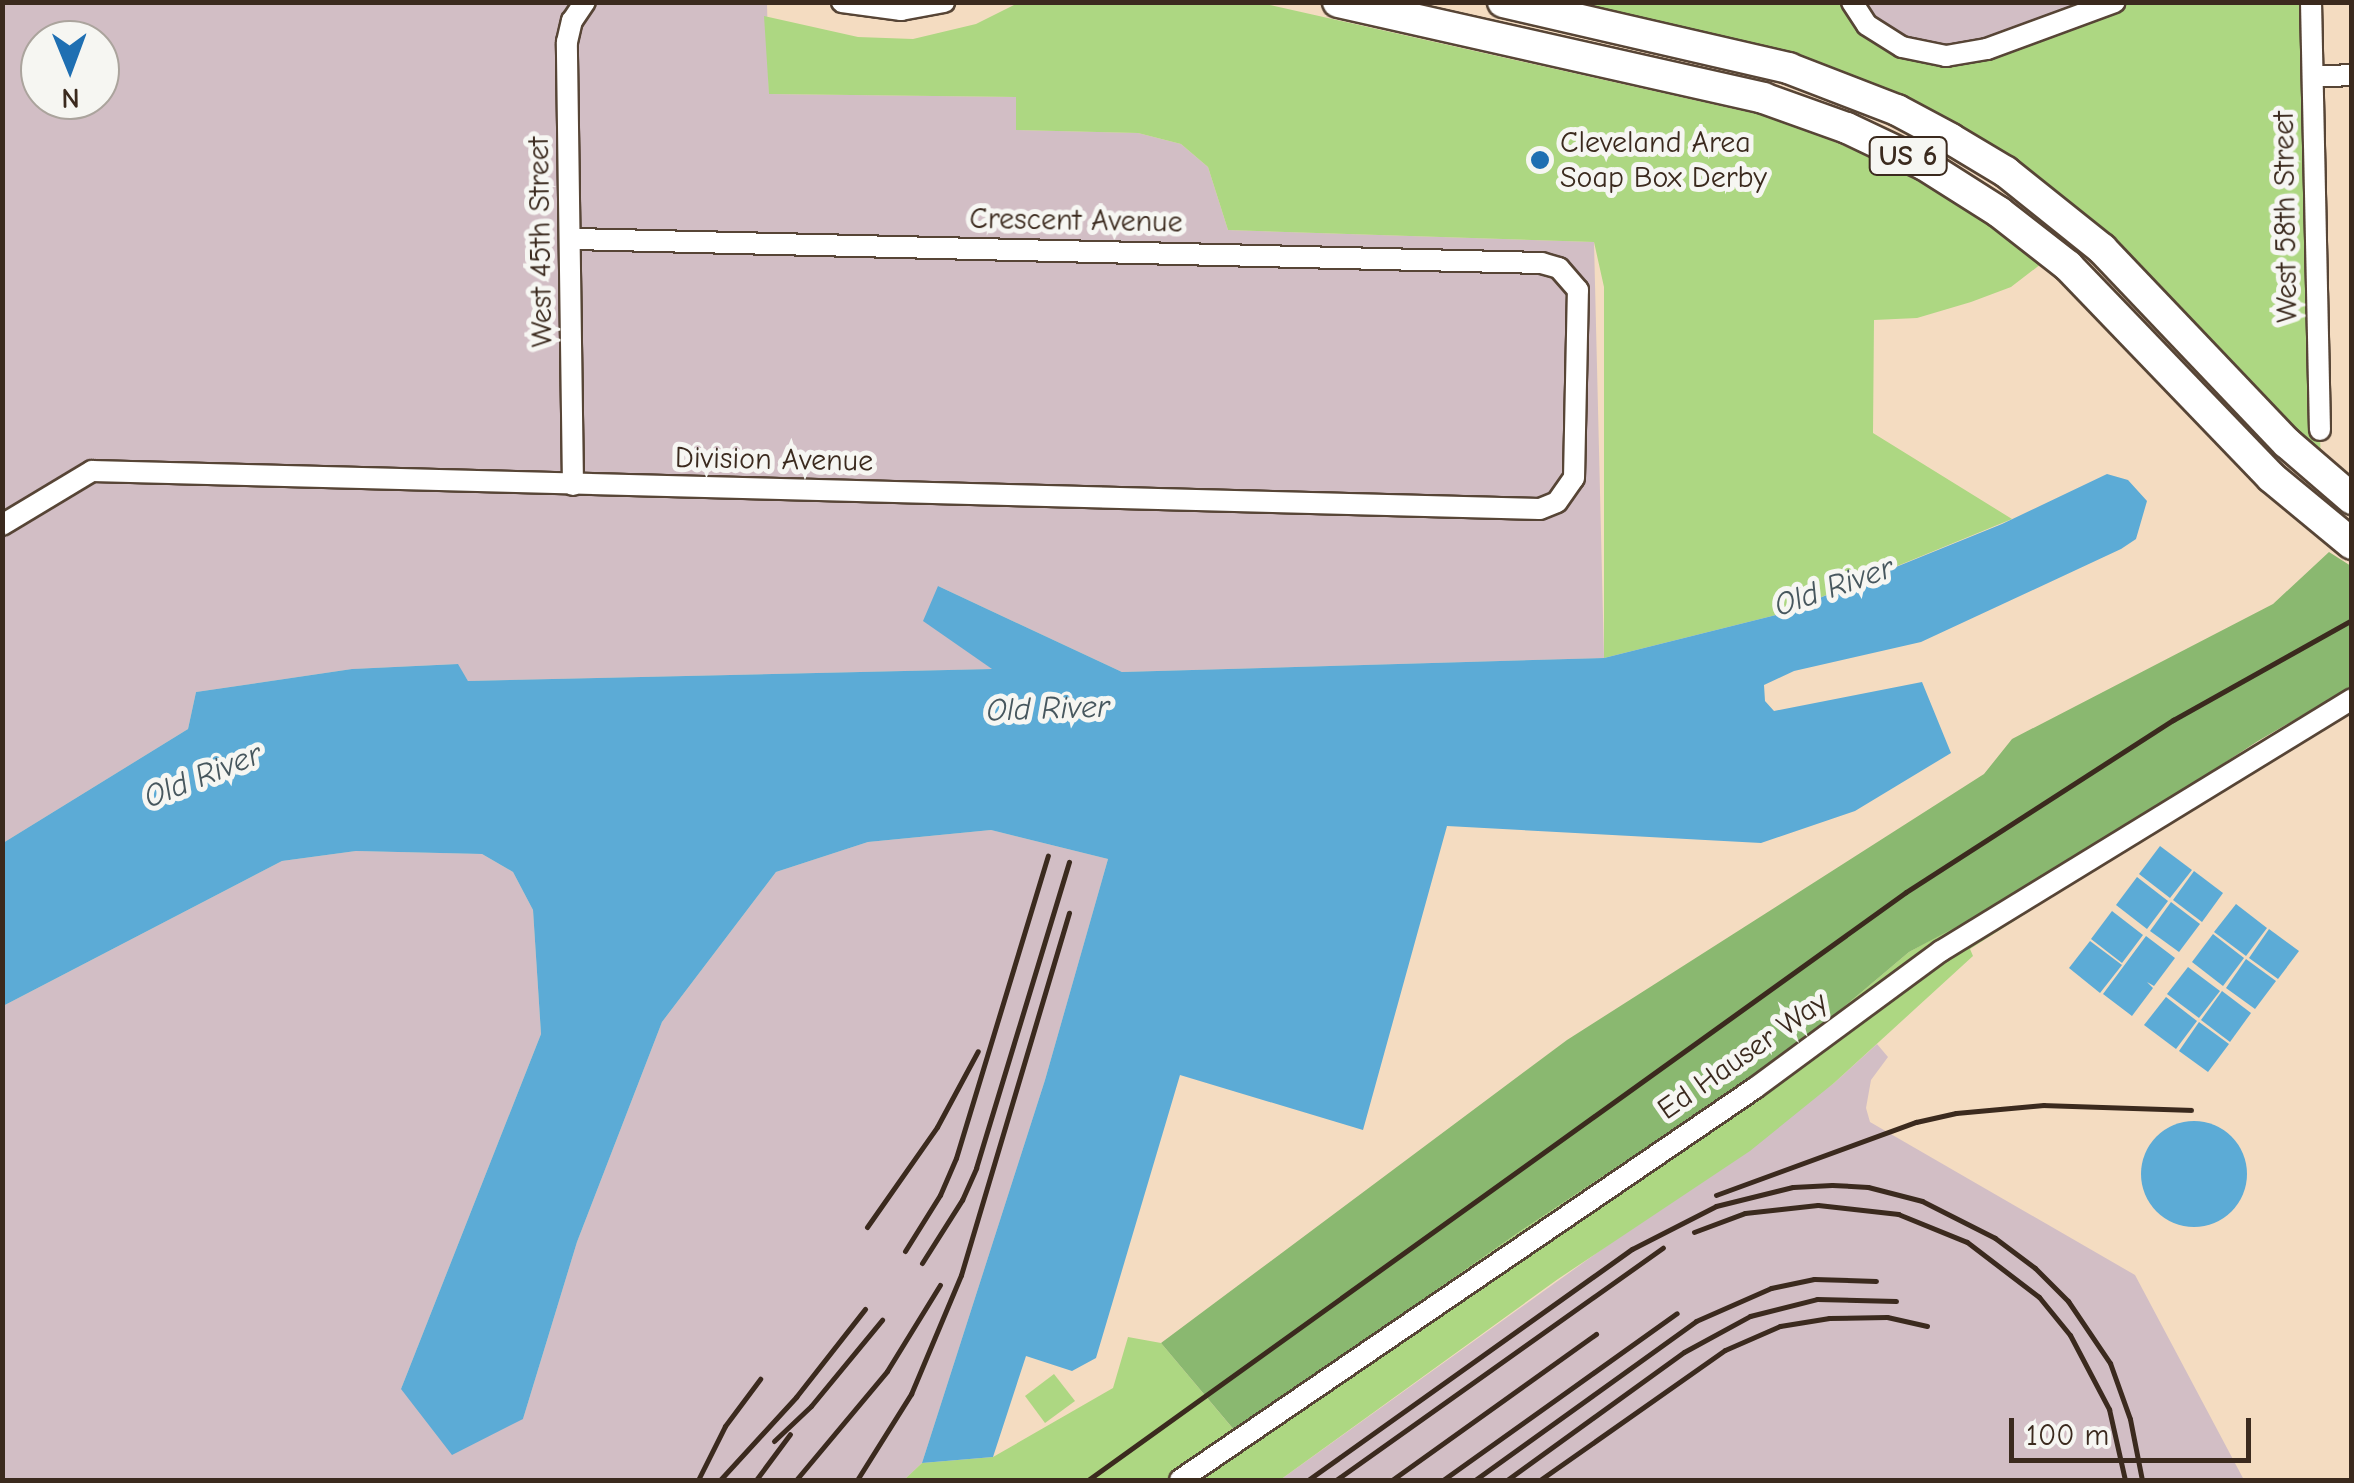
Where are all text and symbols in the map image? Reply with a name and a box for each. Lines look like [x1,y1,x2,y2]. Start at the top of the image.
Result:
north arrow [20,20,120,120]
text: N [61,82,80,114]
street label: West 58th Street [2266,111,2306,323]
place label: Cleveland Area Soap Box Derby [1560,125,1767,196]
road number: US 6 [1868,133,1948,179]
street label: West 45th Street [521,136,561,348]
marker: Cleveland Area Soap Box Derby [1529,149,1551,171]
street label: Crescent Avenue [969,201,1183,241]
street label: Division Avenue [675,440,873,480]
water label: Old River [1769,549,1899,625]
water label: Old River [986,688,1110,730]
water label: Old River [139,735,267,817]
street label: Ed Hauser Way [1651,984,1835,1128]
scale bar [2014,1398,2256,1460]
text: 100 m [2026,1418,2109,1453]

